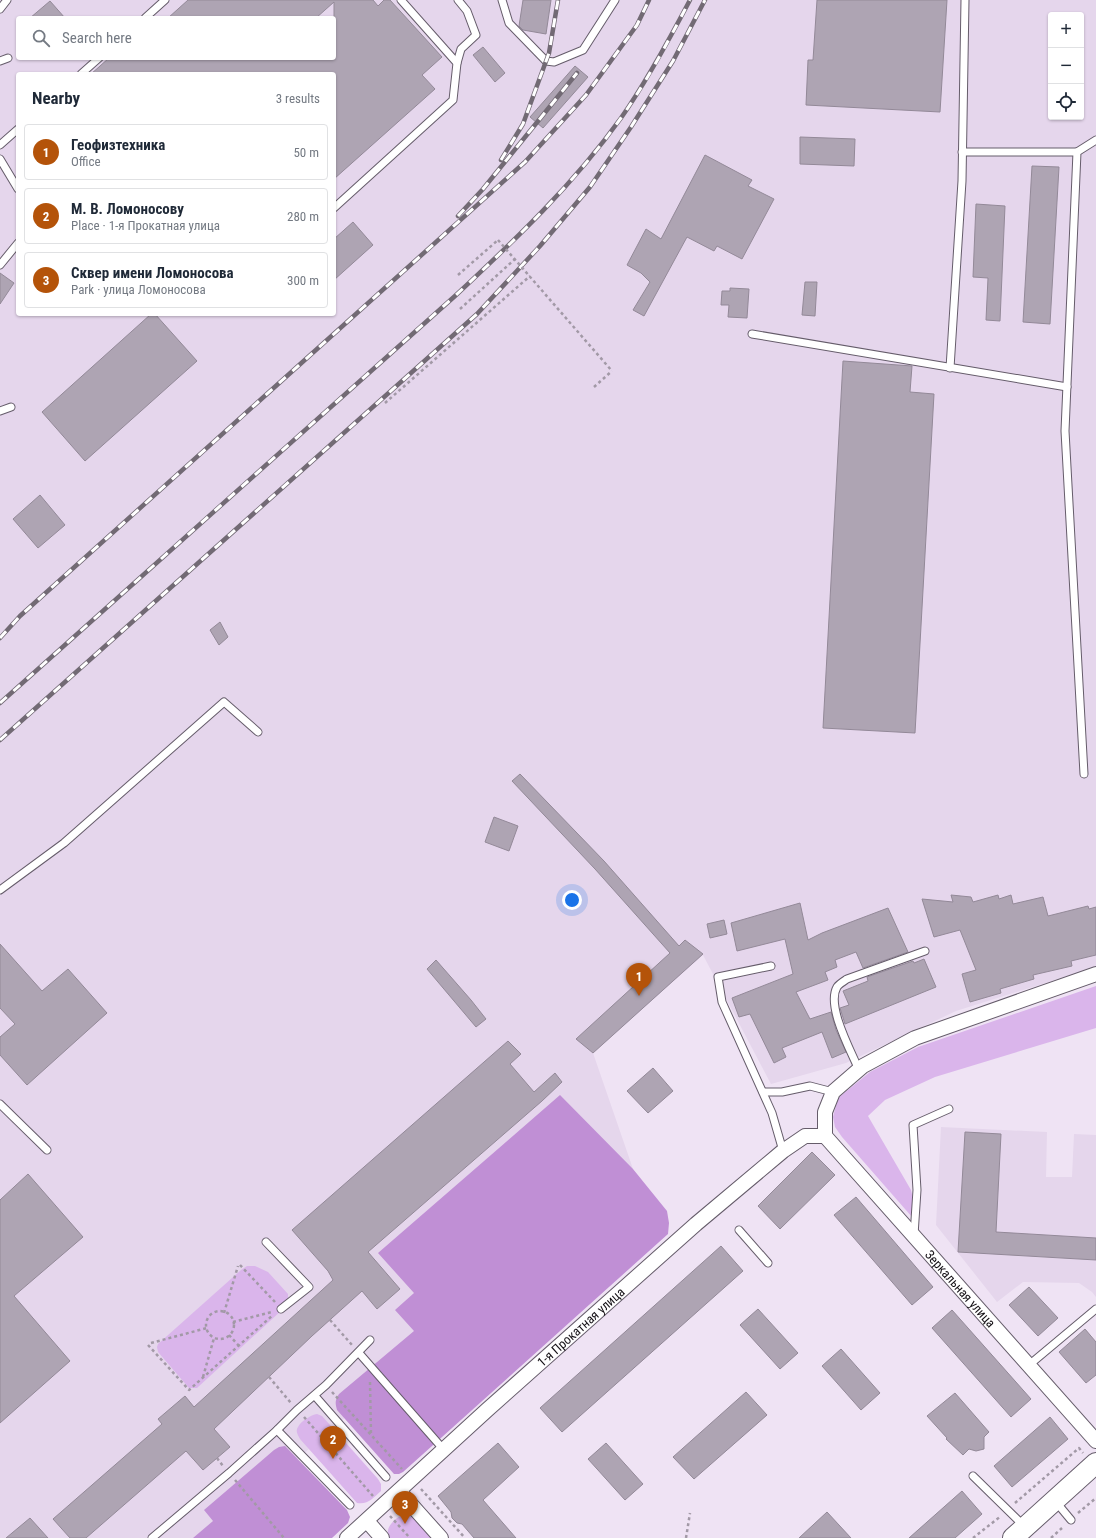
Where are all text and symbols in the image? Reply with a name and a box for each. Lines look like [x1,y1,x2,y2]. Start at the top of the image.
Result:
map controls [1048,12,1084,120]
button: + [1048,12,1084,48]
search box [16,16,336,60]
icon: search [30,27,52,49]
text: Search here [62,29,132,47]
button: − [1048,48,1084,84]
button: locate [1048,84,1084,120]
text: Nearby [32,88,80,108]
text: 3 results [276,91,320,106]
text: Геофизтехника [71,136,165,154]
text: 1 [43,145,49,160]
text: 50 m [293,145,319,160]
text: Office [71,154,101,169]
text: М. В. Ломоносову [71,200,184,218]
text: 2 [43,209,49,224]
text: 280 m [287,209,319,224]
text: Place · 1-я Прокатная улица [71,218,220,233]
text: Сквер имени Ломоносова [71,264,234,282]
text: 3 [43,273,49,288]
text: 300 m [287,273,319,288]
text: Park · улица Ломоносова [71,282,206,297]
your location [562,890,582,910]
pin: 1 [626,963,652,996]
street label: Зеркальная улица [922,1247,998,1331]
street label: 1-я Прокатная улица [534,1284,628,1370]
pin: 2 [320,1426,346,1459]
pin: 3 [392,1491,418,1524]

